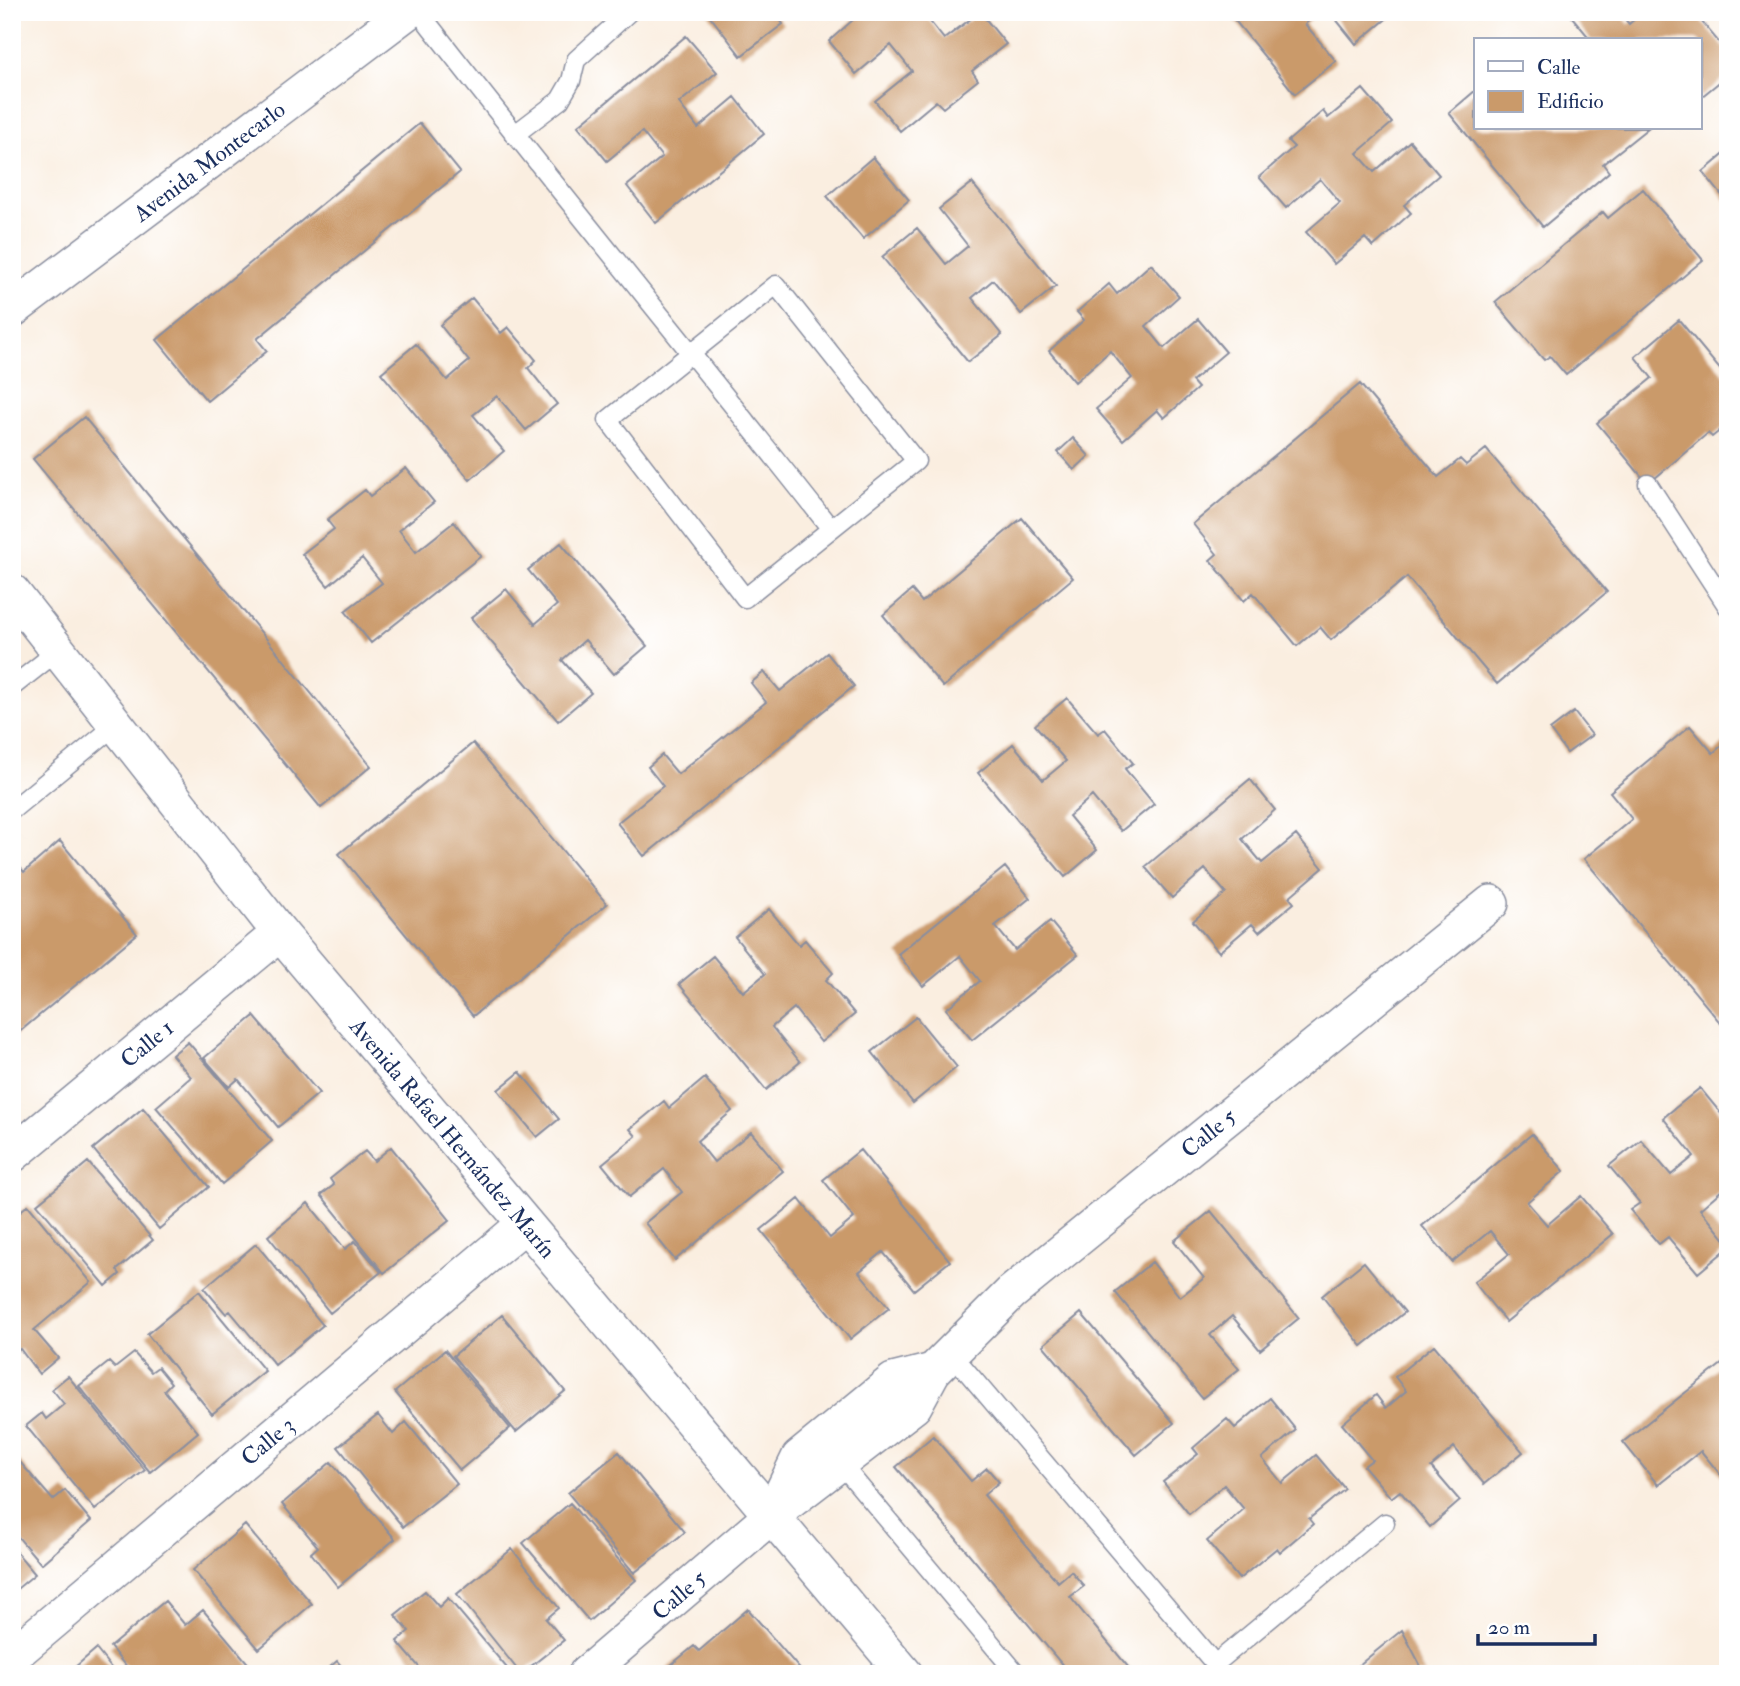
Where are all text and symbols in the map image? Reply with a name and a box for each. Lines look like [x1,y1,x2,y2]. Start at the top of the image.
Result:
legend [1474,38,1702,130]
text: Calle [1537,54,1581,81]
text: Edificio [1537,88,1604,115]
street label: Avenida Montecarlo [127,95,291,228]
street label: Avenida Rafael Hernández Marín [343,1011,563,1264]
street label: Calle 1 [114,1013,179,1074]
street label: Calle 5 [1175,1102,1242,1164]
street label: Calle 3 [235,1410,300,1472]
street label: Calle 5 [646,1563,712,1626]
scale bar [1478,1602,1595,1646]
text: 20 m [1488,1614,1530,1641]

